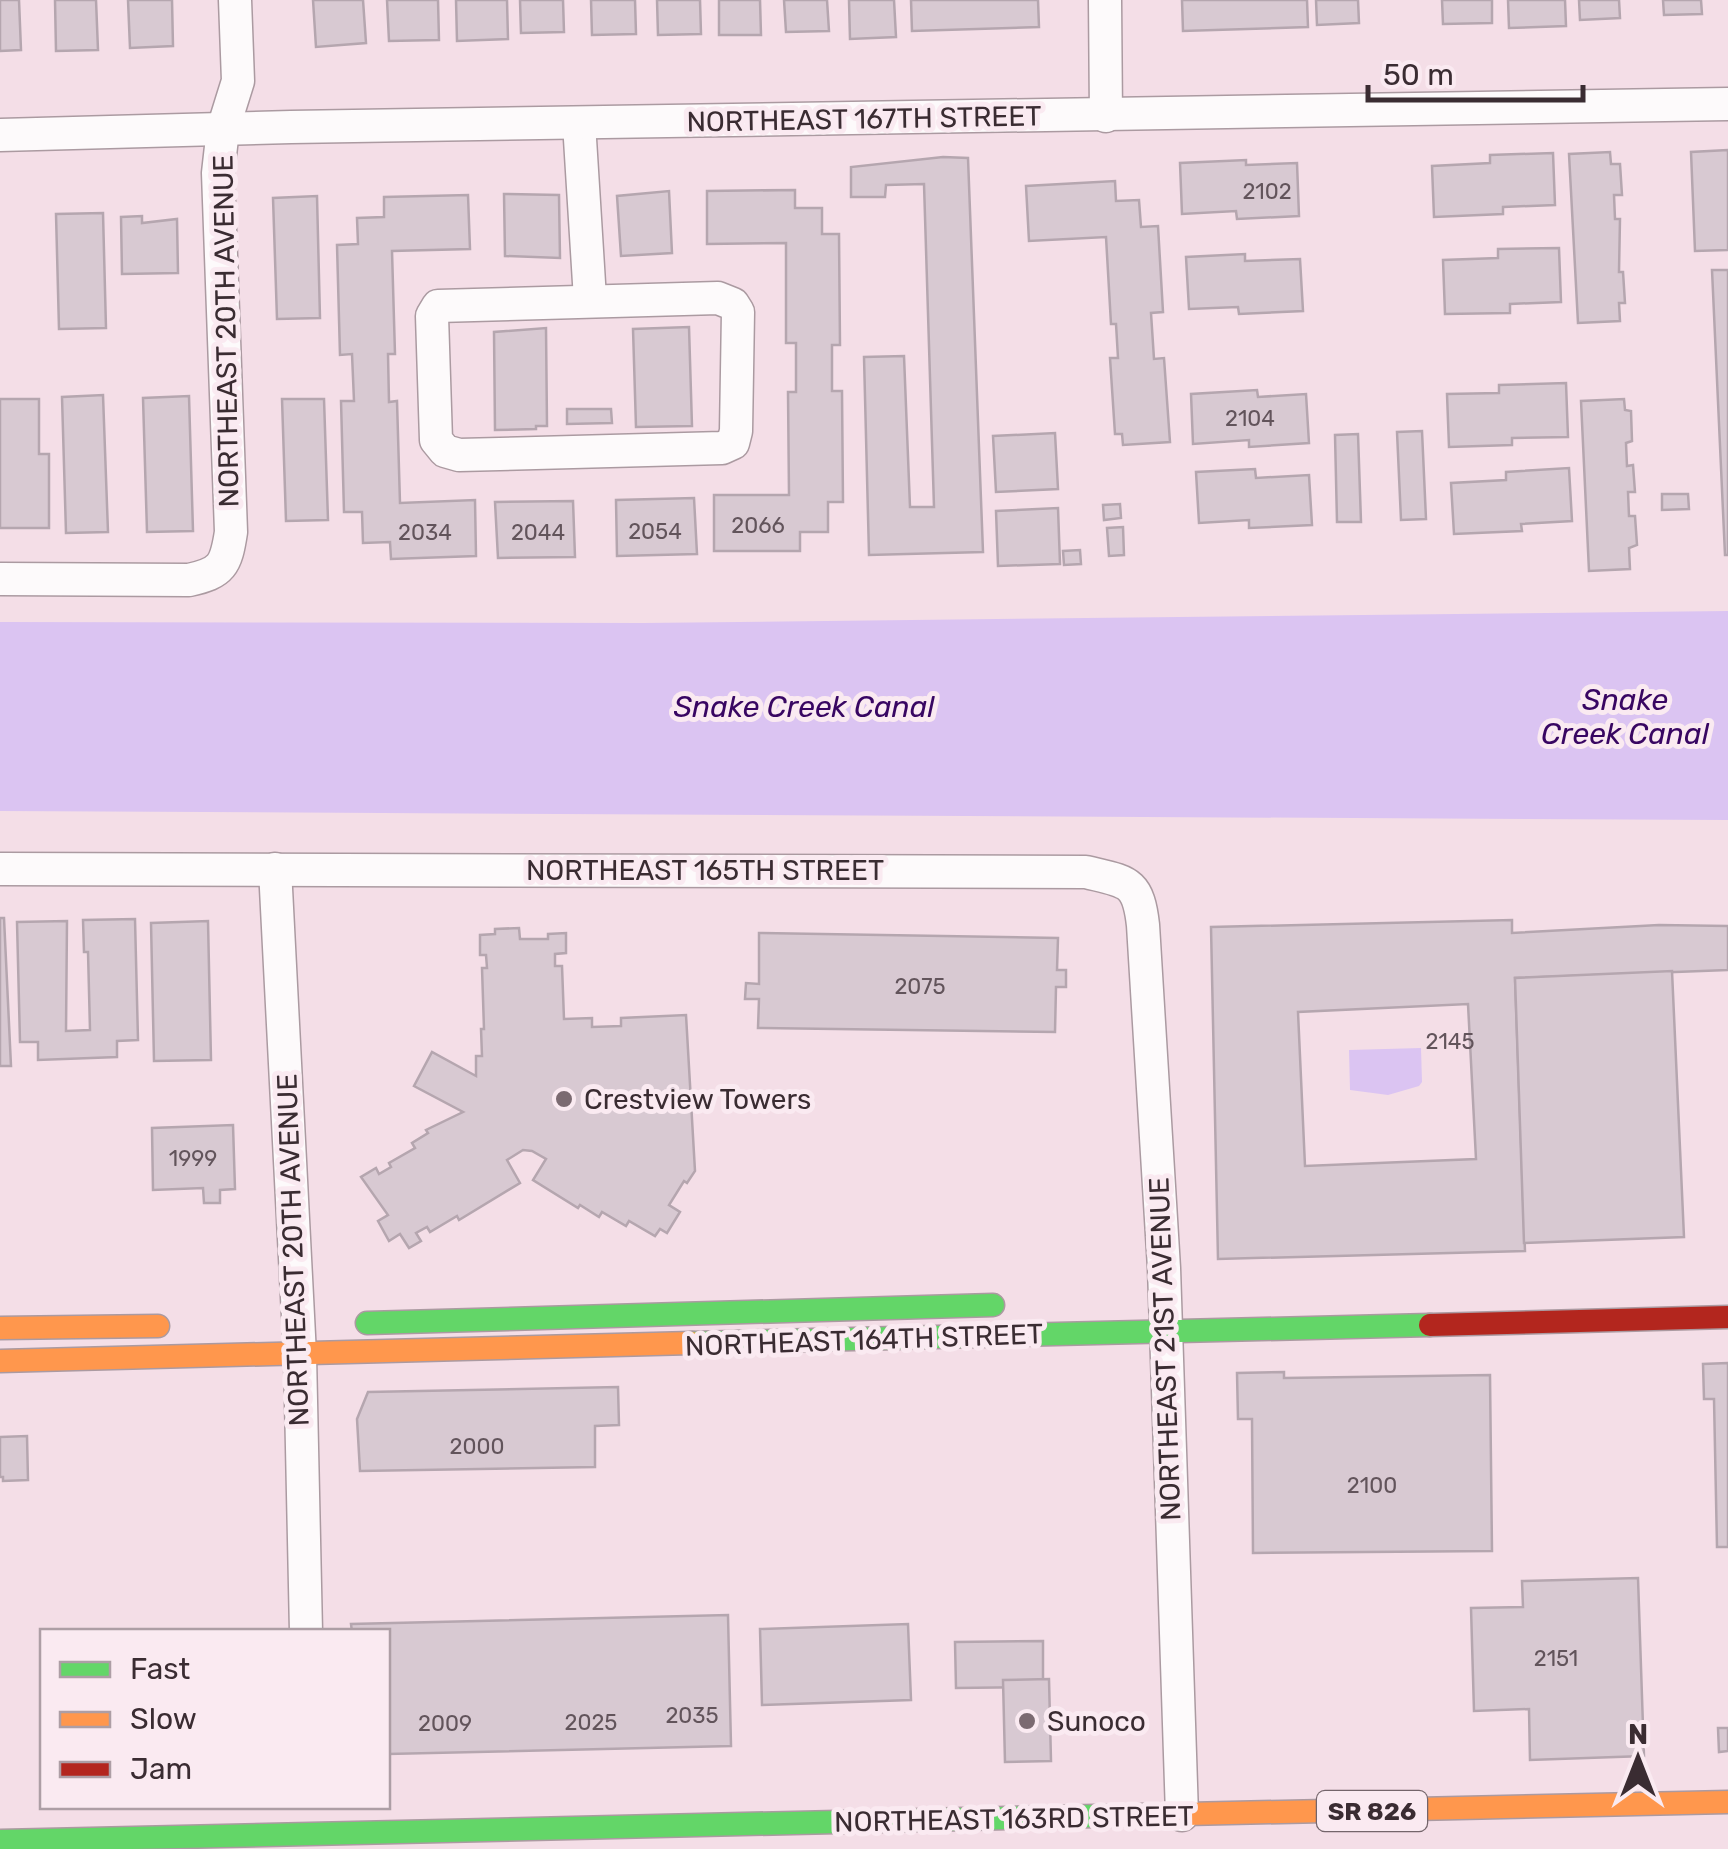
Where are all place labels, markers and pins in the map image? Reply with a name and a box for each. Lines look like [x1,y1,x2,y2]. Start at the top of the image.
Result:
place label: Crestview Towers [584,1083,811,1116]
marker: Crestview Towers [553,1088,575,1110]
place label: Sunoco [1047,1705,1146,1738]
marker: Sunoco [1016,1710,1038,1732]

